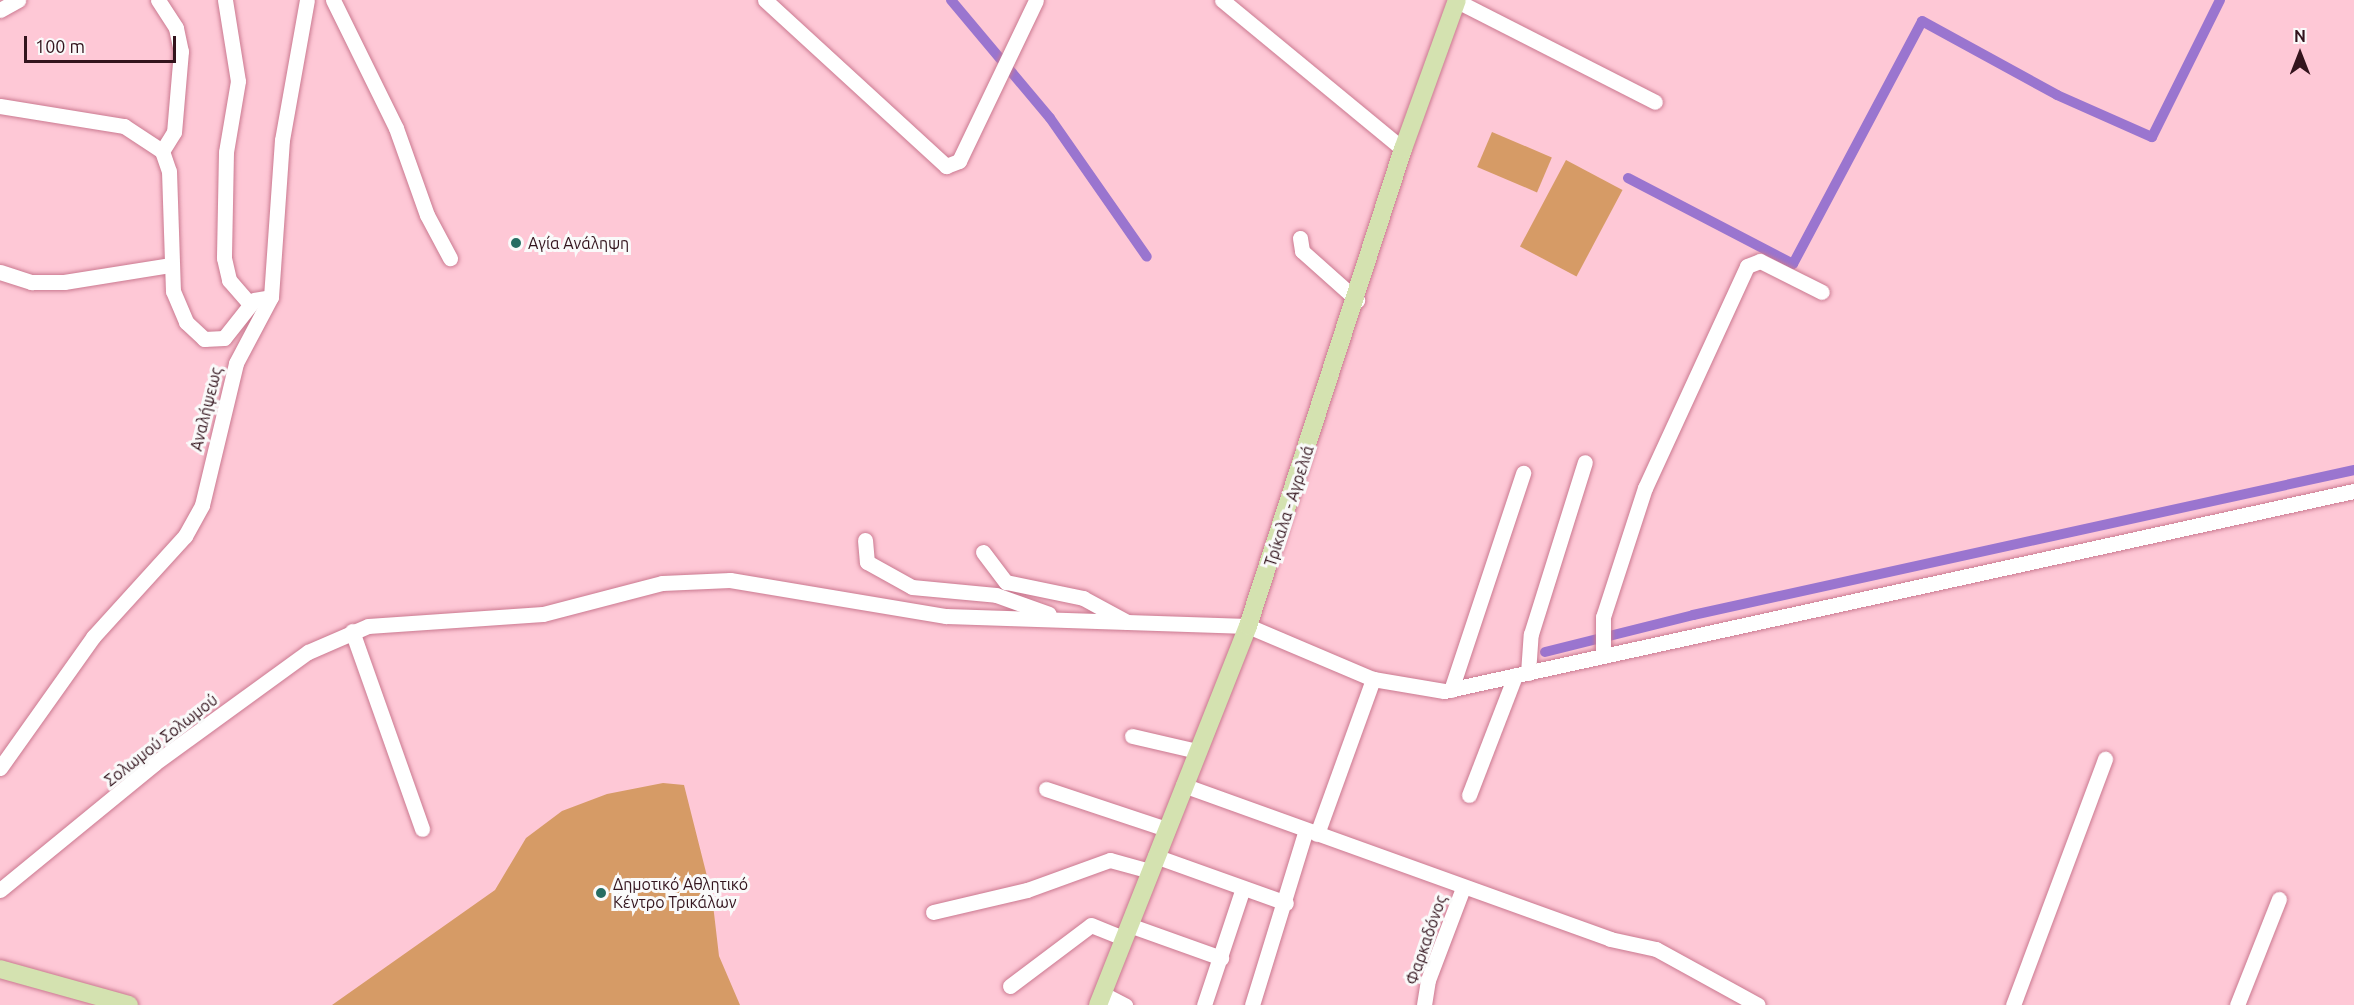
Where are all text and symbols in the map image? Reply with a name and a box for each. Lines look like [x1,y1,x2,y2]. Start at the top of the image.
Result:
scale bar [27,24,178,62]
north arrow [2270,24,2330,84]
text: N [2294,27,2306,45]
text: 100 m [35,36,85,56]
place label: Αγία Ανάληψη [528,233,629,253]
marker: Αγία Ανάληψη [509,236,523,250]
street label: Αναλήψεως [186,365,226,453]
street label: Τρίκαλα - Αγρελιά [1260,443,1318,569]
street label: Σολωμού Σολωμού [101,690,221,790]
place label: Δημοτικό Αθλητικό Κέντρο Τρικάλων [613,874,748,912]
marker: Δημοτικό Αθλητικό Κέντρο Τρικάλων [594,886,608,900]
street label: Φαρκαδόνος [1402,893,1450,987]

